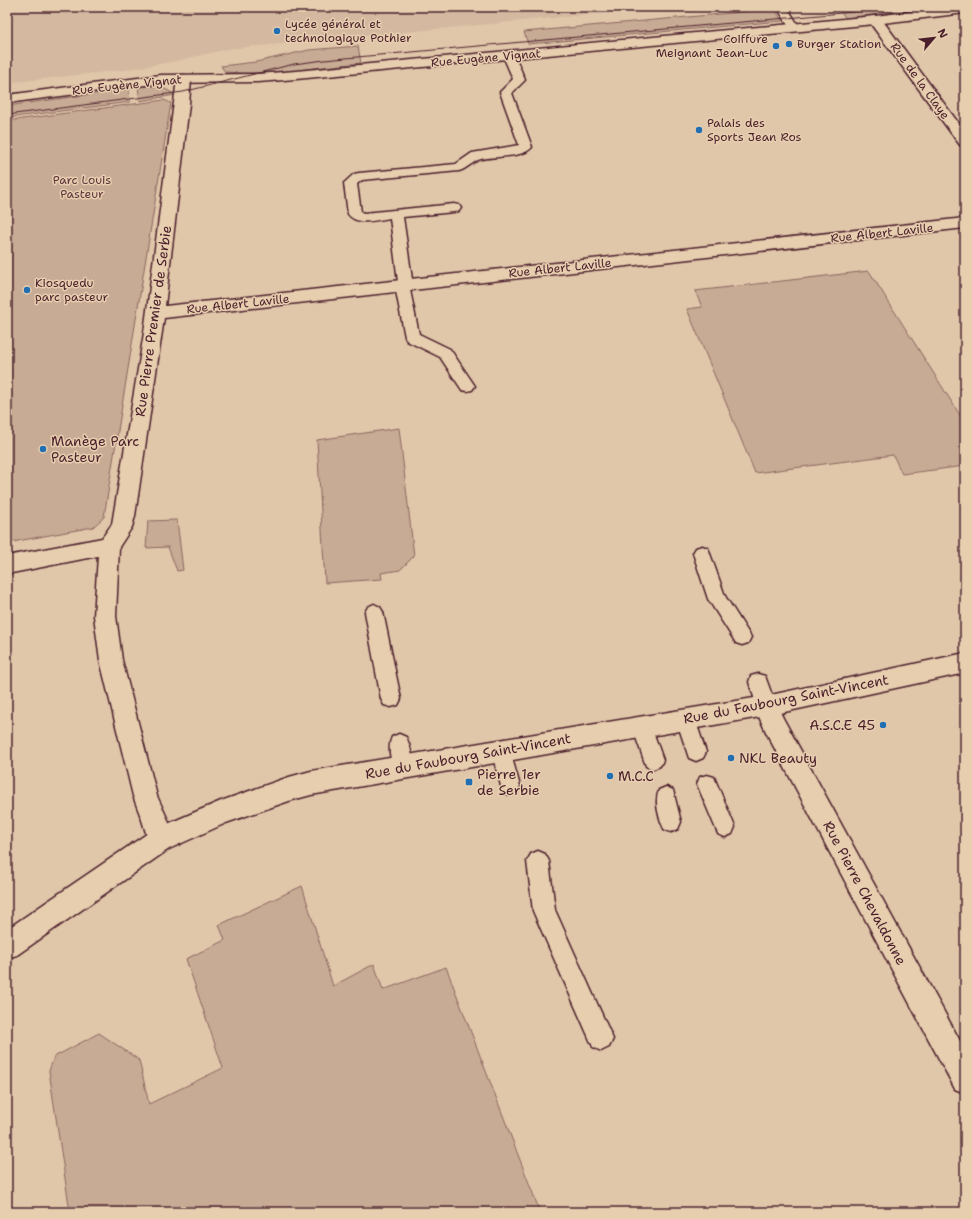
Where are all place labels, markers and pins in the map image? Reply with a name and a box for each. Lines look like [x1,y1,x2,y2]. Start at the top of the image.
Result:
place label: Lycée général et technologique Pothier [285,16,412,46]
marker: Lycée général et technologique Pothier [272,26,282,36]
place label: Coiffure Meignant Jean-Luc [656,31,768,61]
place label: Burger Station [797,36,881,52]
marker: Burger Station [784,39,794,49]
marker: Coiffure Meignant Jean-Luc [771,41,781,51]
place label: Palais des Sports Jean Ros [707,115,802,145]
marker: Palais des Sports Jean Ros [694,125,704,135]
place label: Kiosquedu parc pasteur [35,275,109,305]
marker: Kiosquedu parc pasteur [22,285,32,295]
place label: Manège Parc Pasteur [51,432,139,466]
marker: Manège Parc Pasteur [38,444,48,454]
place label: A.S.C.E 45 [809,716,875,734]
marker: A.S.C.E 45 [878,720,888,730]
place label: NKL Beauty [739,749,817,767]
marker: NKL Beauty [726,753,736,763]
place label: Pierre 1er de Serbie [477,765,541,799]
place label: M.C.C [618,767,654,785]
marker: M.C.C [605,771,615,781]
marker: Pierre 1er de Serbie [464,777,474,787]

